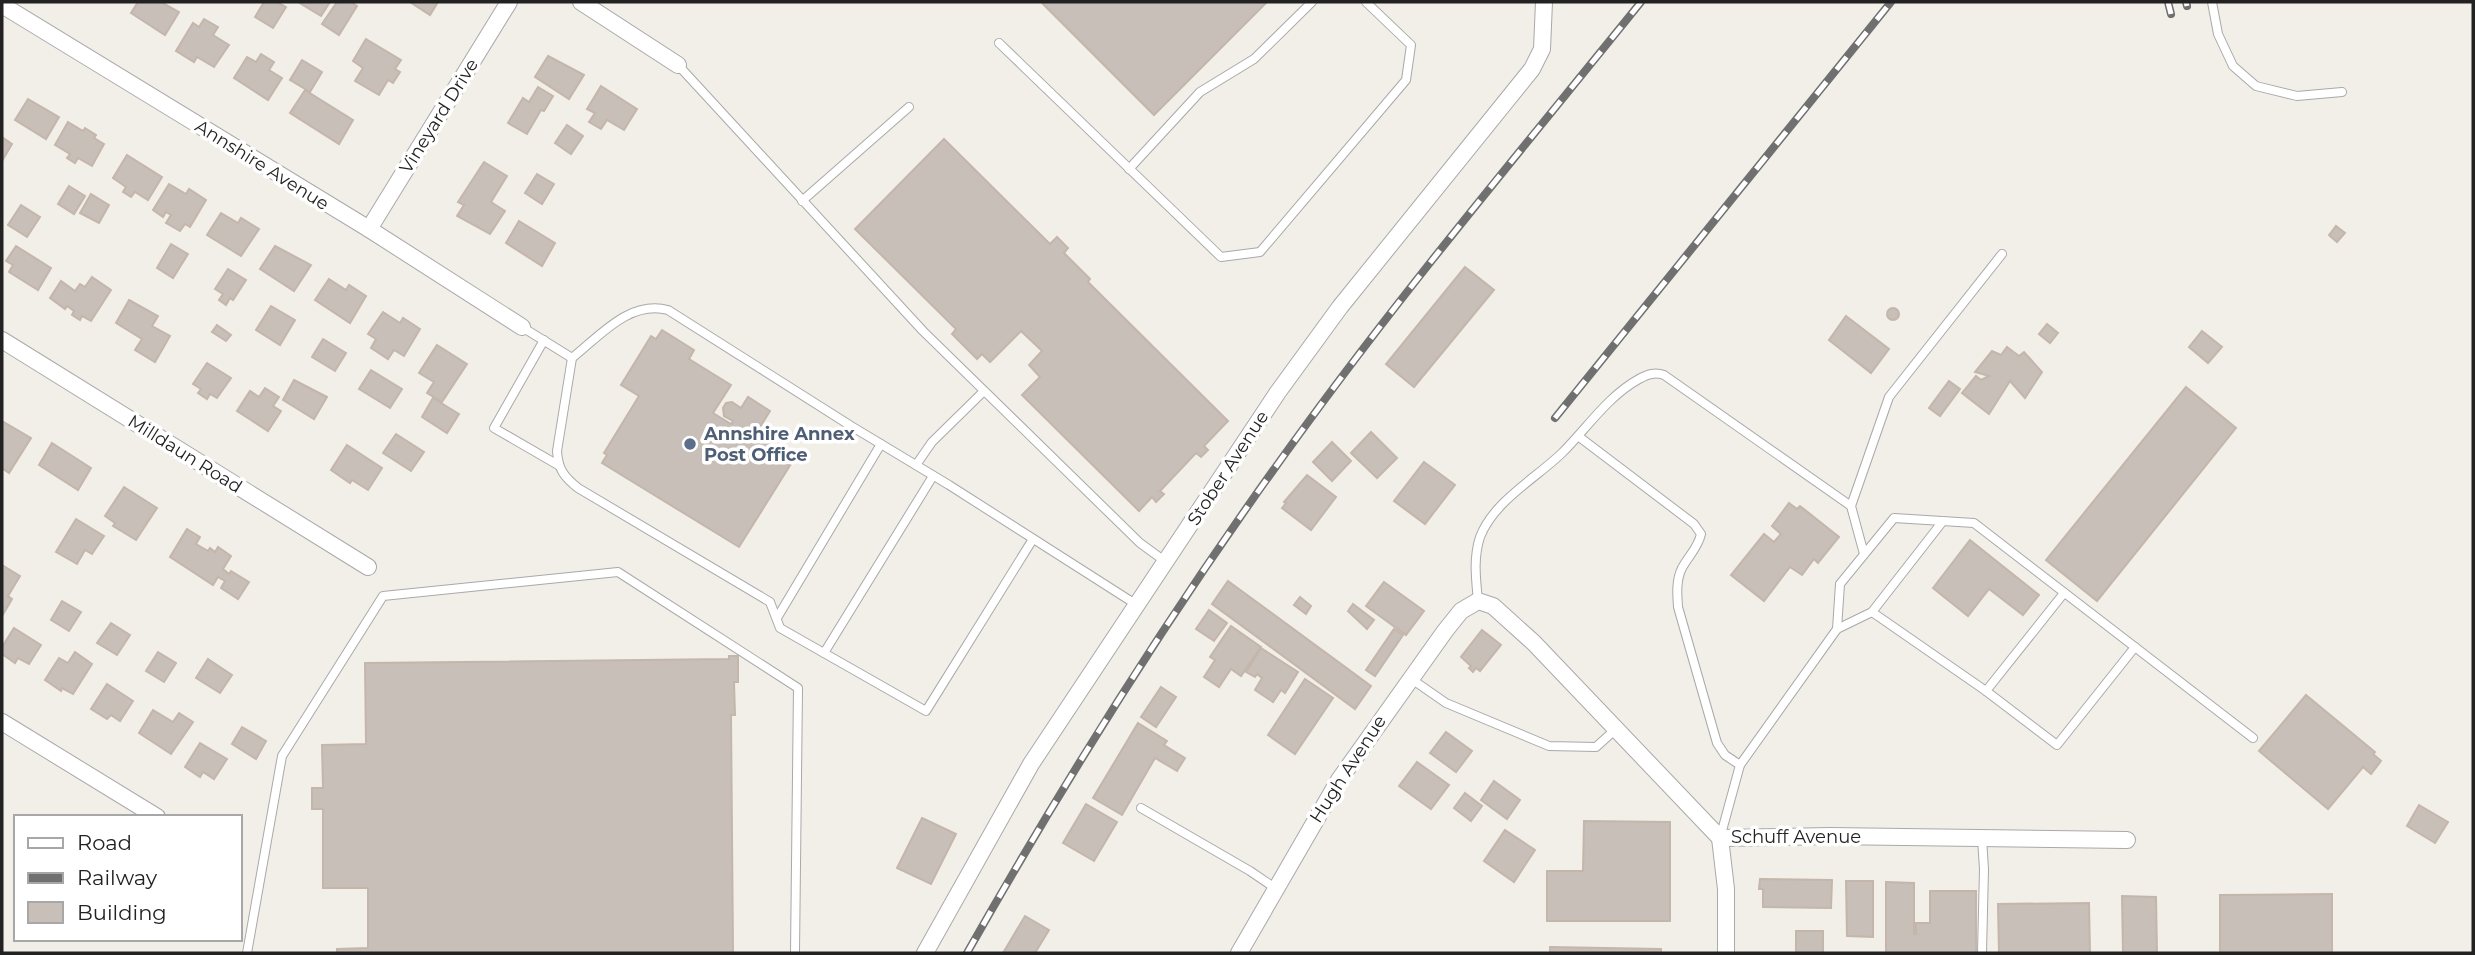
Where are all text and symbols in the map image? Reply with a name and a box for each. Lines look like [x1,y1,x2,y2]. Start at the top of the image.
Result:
street label: Vineyard Drive [395,54,483,177]
street label: Annshire Avenue [191,115,333,215]
street label: Stober Avenue [1183,406,1273,529]
street label: Milldaun Road [124,410,246,498]
place label: Annshire Annex Post Office [703,423,855,466]
marker: Annshire Annex Post Office [682,436,698,452]
street label: Hugh Avenue [1305,711,1391,827]
legend [14,815,242,941]
street label: Schuff Avenue [1731,826,1861,848]
text: Road [77,830,132,855]
text: Railway [77,865,158,890]
text: Building [77,900,167,925]

